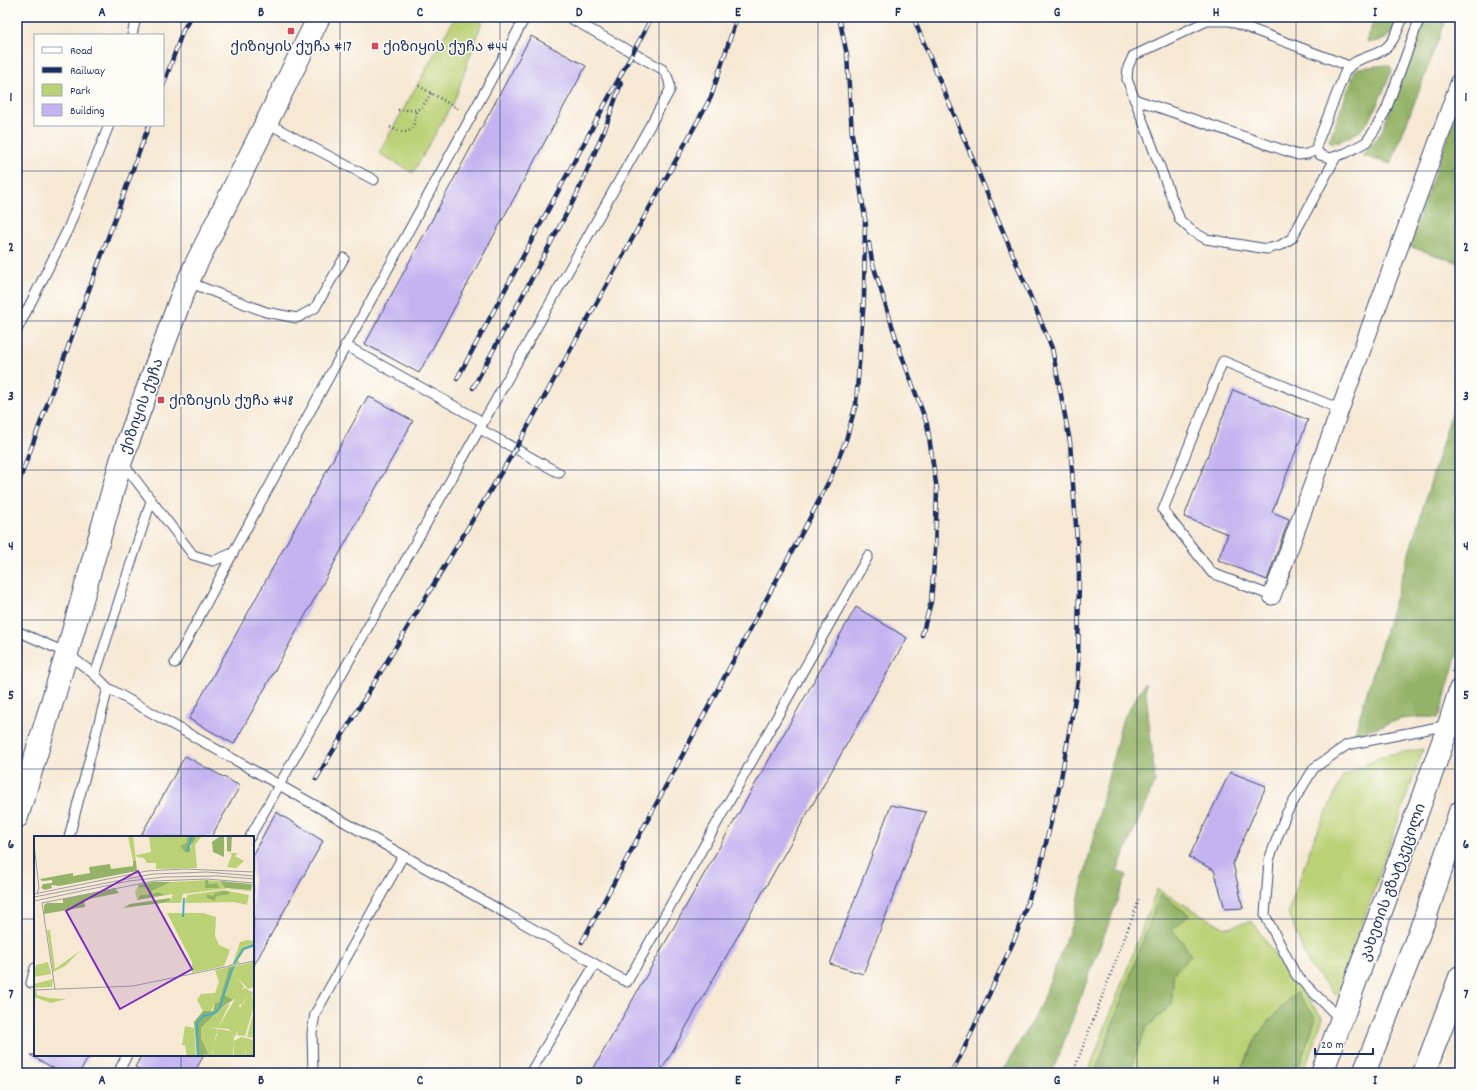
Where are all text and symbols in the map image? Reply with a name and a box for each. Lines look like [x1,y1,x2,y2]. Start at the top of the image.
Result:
text: A [98,4,106,23]
text: B [258,4,264,23]
text: C [417,4,424,23]
text: D [576,4,583,23]
text: E [735,4,742,23]
text: F [895,4,901,23]
text: G [1054,4,1061,23]
text: H [1213,4,1220,23]
text: I [1373,4,1378,23]
marker: ქიზიყის ქუჩა #17 [286,26,296,36]
legend [34,34,164,126]
place label: ქიზიყის ქუჩა #17 [230,37,352,59]
place label: ქიზიყის ქუჩა #44 [383,37,508,59]
marker: ქიზიყის ქუჩა #44 [370,41,380,51]
text: Road [70,43,92,60]
text: Railway [70,63,106,80]
text: Park [70,83,91,100]
text: 1 [10,89,13,108]
text: 1 [1465,89,1468,108]
text: Building [70,103,105,120]
text: 2 [8,239,14,258]
text: 2 [1463,239,1469,258]
street label: ქიზიყის ქუჩა [115,356,170,458]
text: 3 [8,388,14,407]
text: 3 [1463,388,1469,407]
place label: ქიზიყის ქუჩა #48 [169,391,294,413]
marker: ქიზიყის ქუჩა #48 [156,395,166,405]
text: 4 [8,538,14,557]
text: 4 [1463,538,1469,557]
text: 5 [8,687,14,706]
text: 5 [1463,687,1469,706]
street label: კახეთის გზატკეცილი [1355,801,1433,965]
text: 6 [8,836,15,855]
inset map [34,836,254,1056]
text: 6 [1463,836,1470,855]
text: 7 [9,986,14,1005]
text: 7 [1464,986,1469,1005]
scale bar [1315,1030,1373,1056]
text: 20 m [1321,1037,1344,1054]
text: A [98,1072,106,1090]
text: B [258,1072,264,1090]
text: C [417,1072,424,1090]
text: D [576,1072,583,1090]
text: E [735,1072,742,1090]
text: F [895,1072,901,1090]
text: G [1054,1072,1061,1090]
text: H [1213,1072,1220,1090]
text: I [1373,1072,1378,1090]

